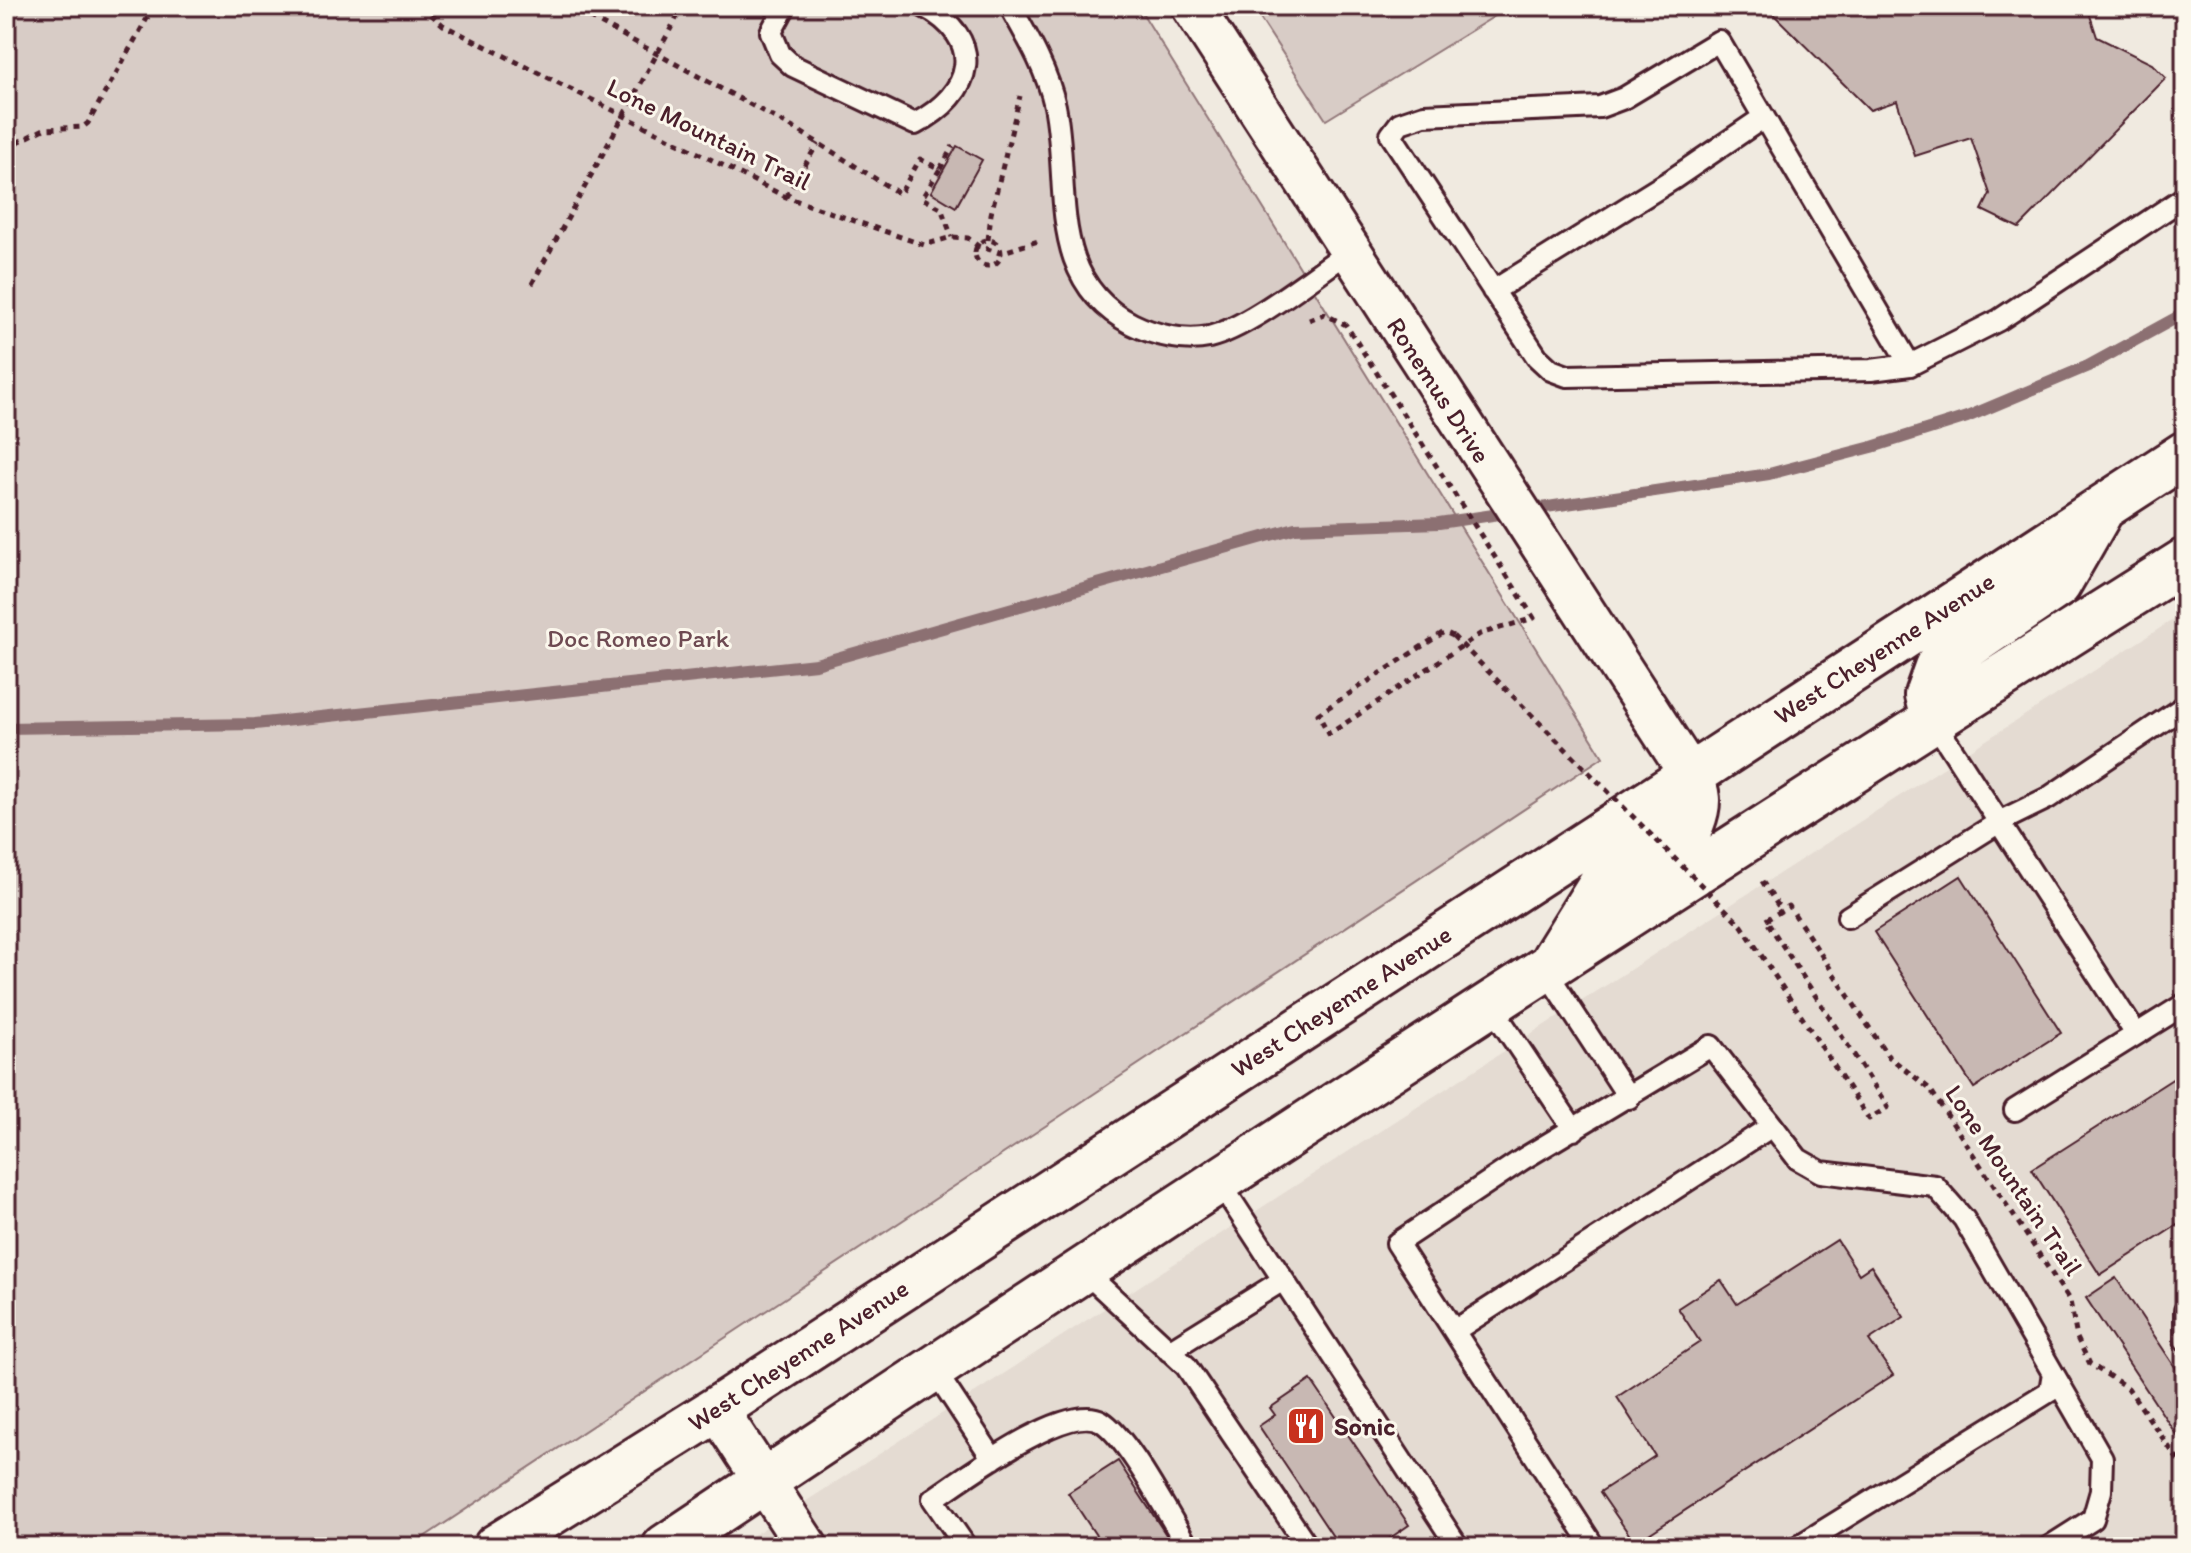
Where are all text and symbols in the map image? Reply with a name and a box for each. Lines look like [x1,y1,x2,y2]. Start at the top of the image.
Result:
street label: Lone Mountain Trail [602,71,816,197]
street label: Ronemus Drive [1380,311,1498,469]
street label: West Cheyenne Avenue [1768,565,2000,731]
park label: Doc Romeo Park [547,622,730,654]
street label: West Cheyenne Avenue [1225,918,1457,1084]
street label: Lone Mountain Trail [1938,1078,2090,1282]
street label: West Cheyenne Avenue [682,1272,914,1438]
restaurant icon: Sonic [1285,1405,1327,1447]
place label: Sonic [1334,1410,1395,1442]

